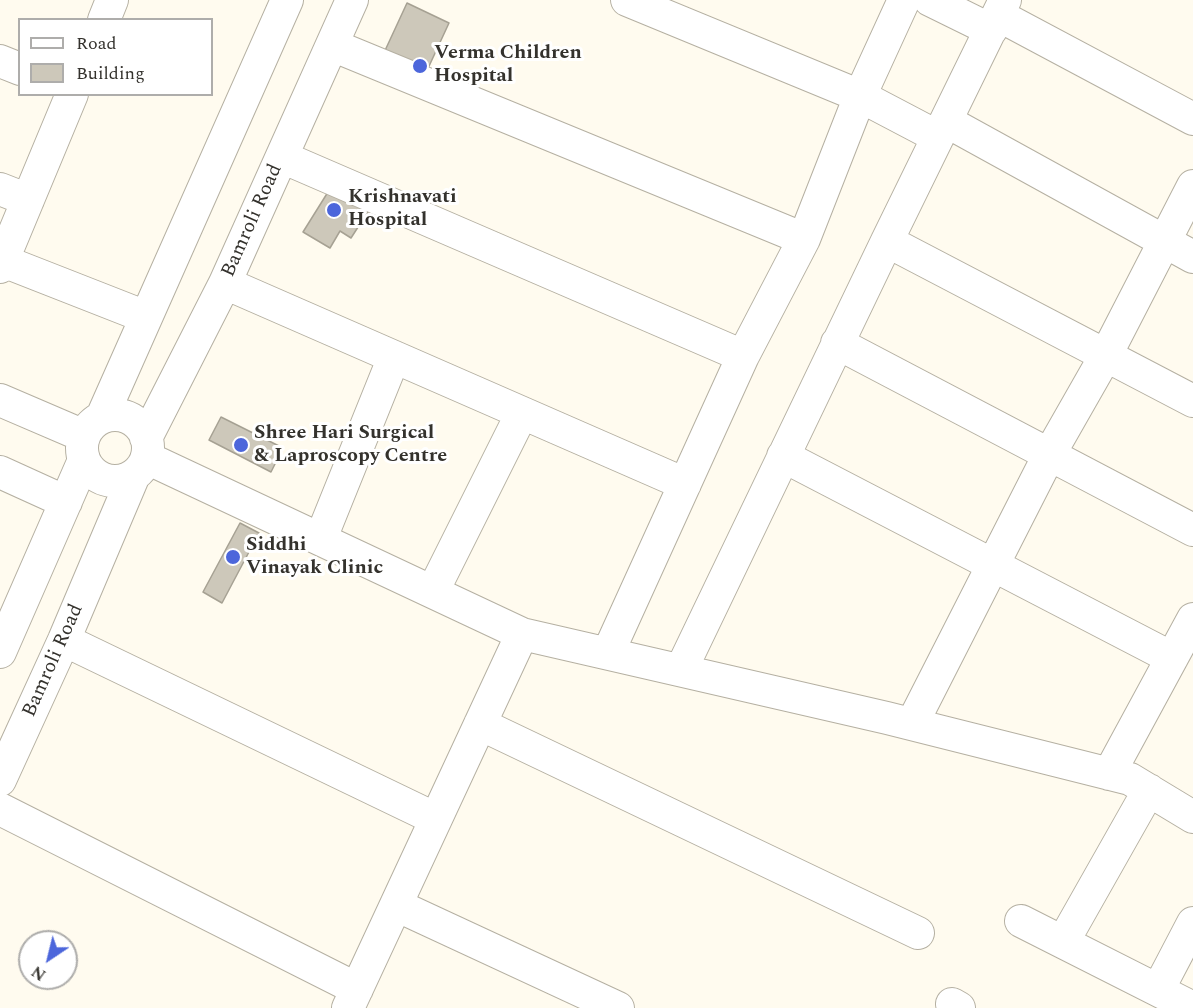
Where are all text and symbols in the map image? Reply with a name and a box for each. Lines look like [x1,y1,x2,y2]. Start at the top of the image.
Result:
legend [18,18,213,96]
text: Road [76,30,117,57]
place label: Verma Children Hospital [434,42,582,89]
marker: Verma Children Hospital [411,57,429,75]
text: Building [76,60,145,87]
street label: Bamroli Road [217,161,289,281]
place label: Krishnavati Hospital [348,186,457,233]
marker: Krishnavati Hospital [325,201,343,219]
place label: Shree Hari Surgical & Laproscopy Centre [254,422,447,469]
marker: Shree Hari Surgical & Laproscopy Centre [232,436,250,454]
place label: Siddhi Vinayak Clinic [246,534,383,581]
marker: Siddhi Vinayak Clinic [224,548,242,566]
street label: Bamroli Road [18,601,90,721]
north arrow [18,930,78,990]
text: N [27,960,51,987]

